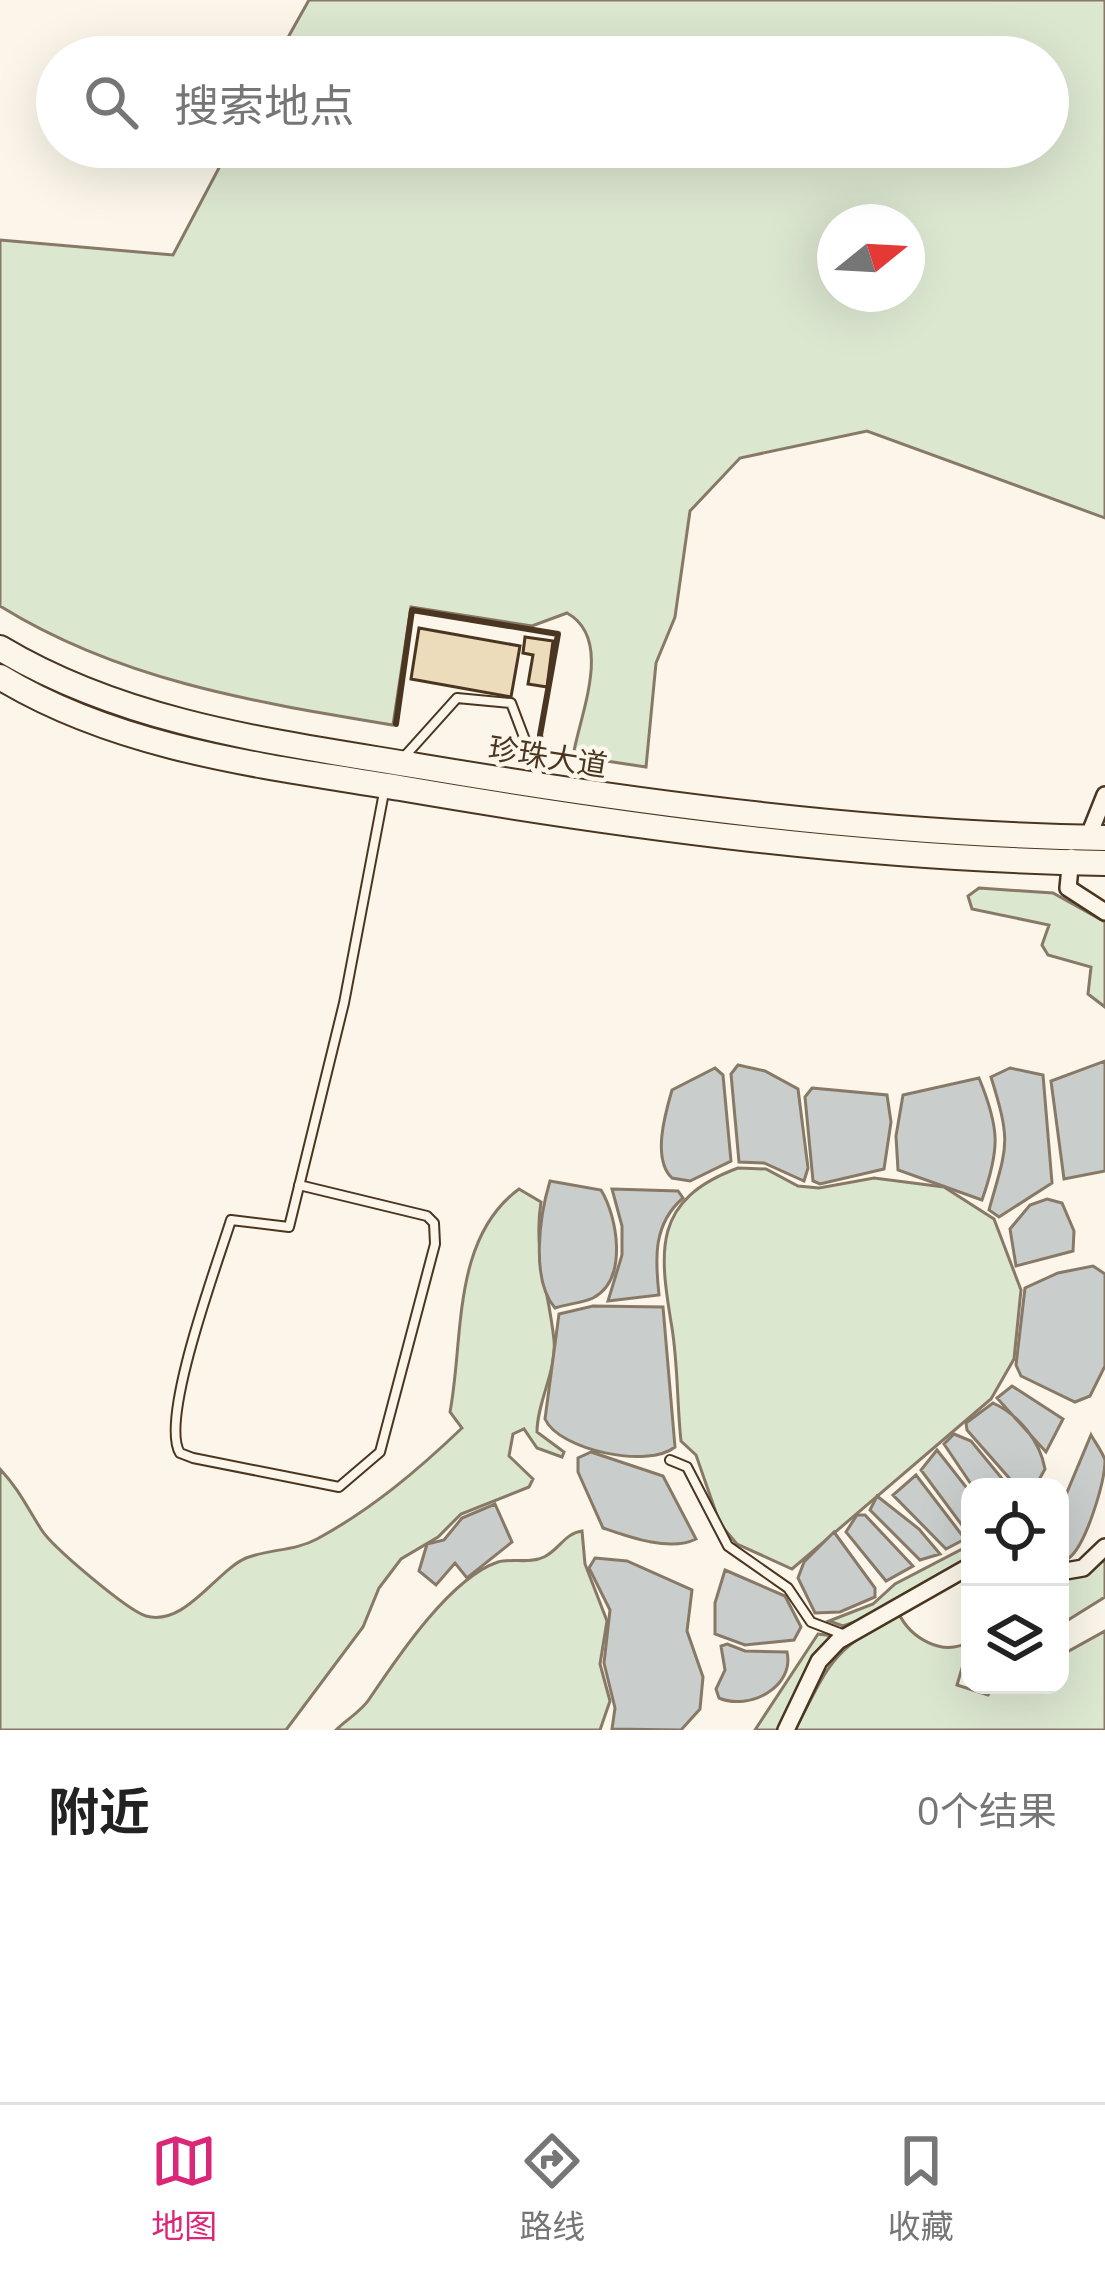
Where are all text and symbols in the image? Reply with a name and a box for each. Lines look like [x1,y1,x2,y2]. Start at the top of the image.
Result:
search box [36,36,1069,168]
icon: search [78,69,144,135]
text: 搜索地点 [174,76,354,134]
north arrow [817,204,925,312]
street label: 珍珠大道 [486,727,610,785]
map controls [961,1478,1069,1694]
button: locate [961,1478,1069,1586]
button: layers [961,1586,1069,1694]
text: 附近 [48,1778,150,1844]
text: 0个结果 [917,1785,1057,1836]
tab: 地图 [151,2128,217,2248]
tab: 路线 [519,2128,585,2248]
tab: 收藏 [888,2128,954,2248]

